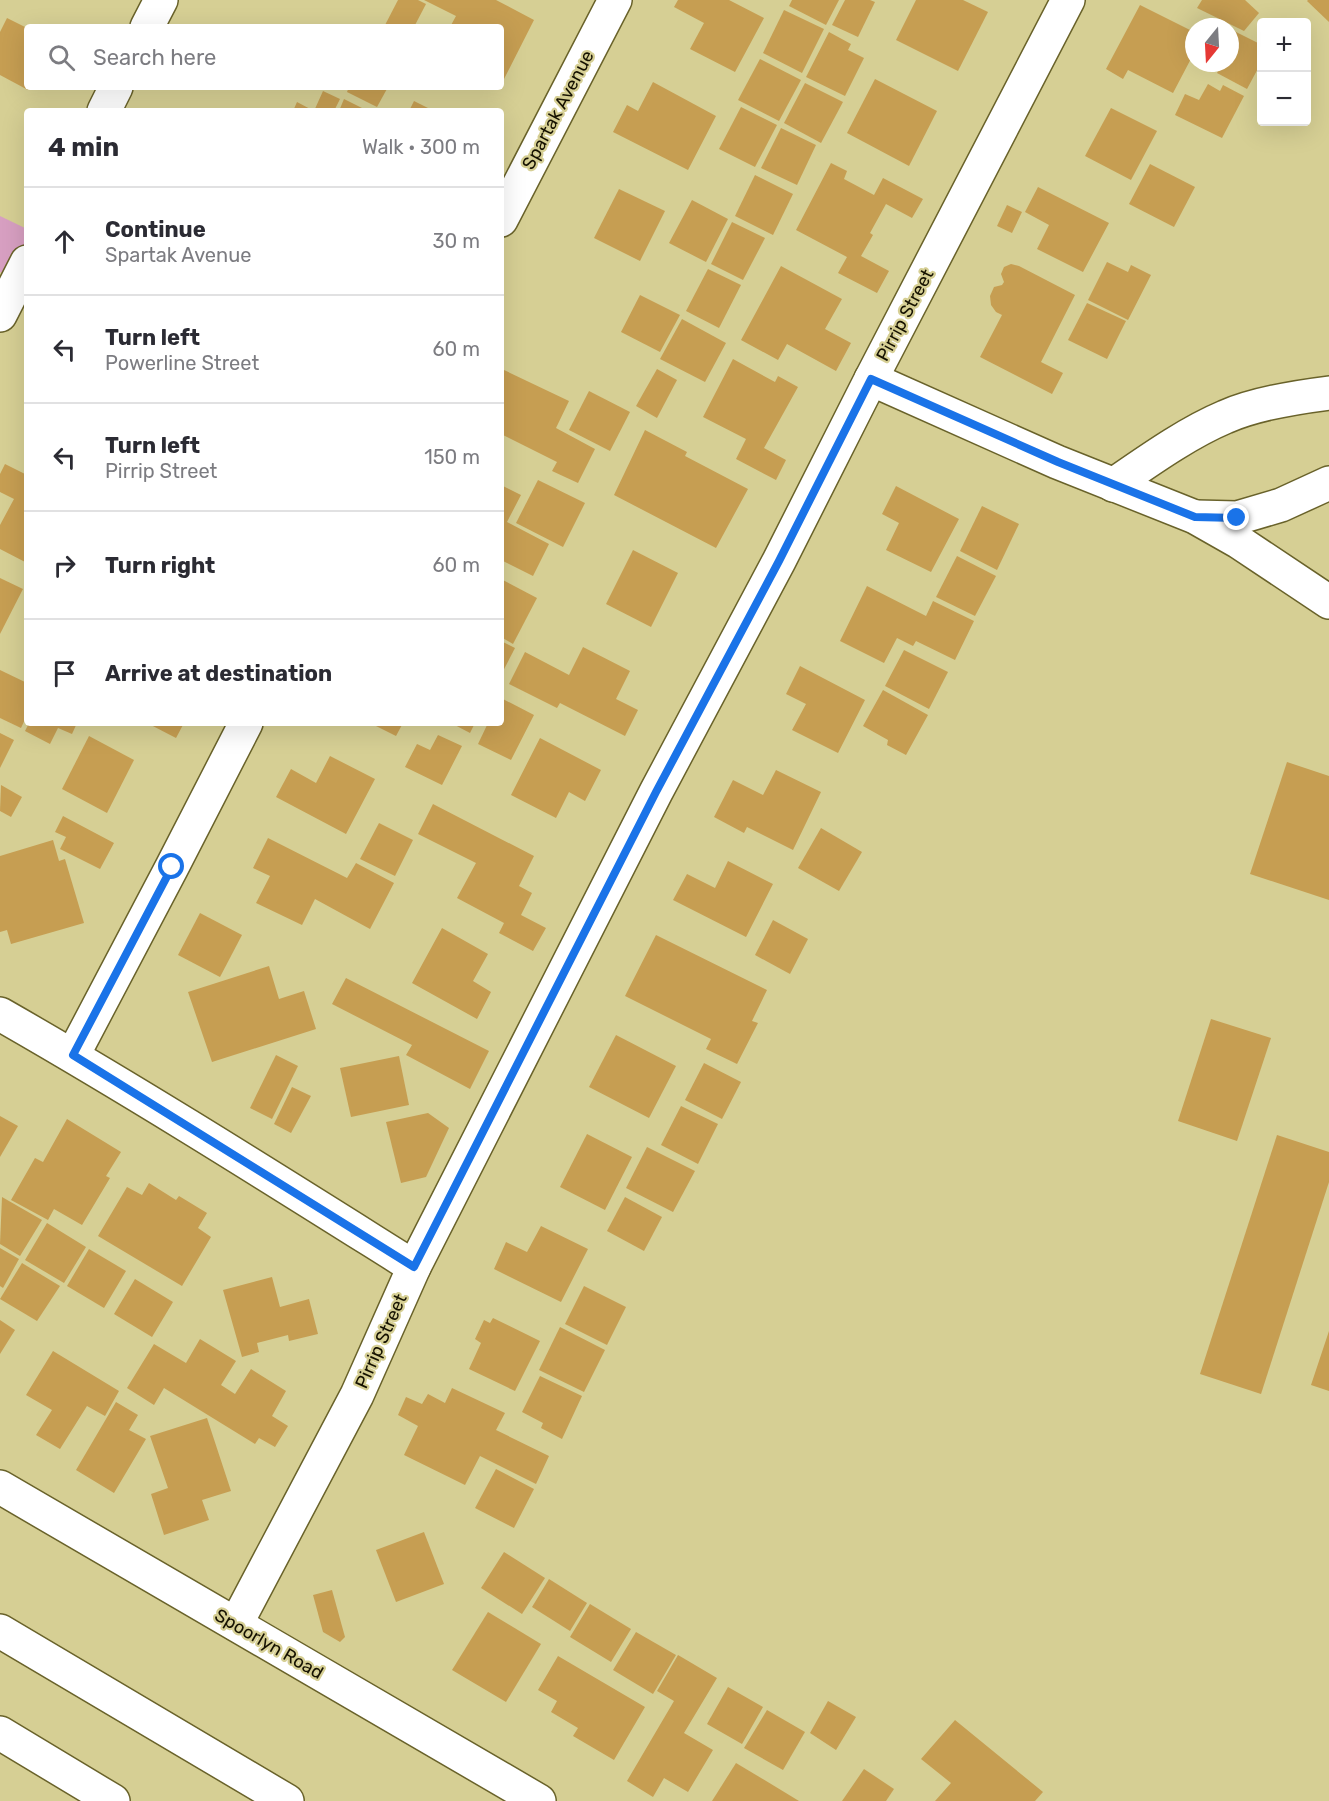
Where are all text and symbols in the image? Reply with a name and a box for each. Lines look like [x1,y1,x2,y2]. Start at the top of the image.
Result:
north arrow [1185,18,1239,72]
map controls [1257,18,1311,126]
button: + [1257,18,1311,72]
search box [24,24,504,90]
icon: search [45,41,78,74]
text: Search here [93,44,216,71]
street label: Spartak Avenue [517,47,599,173]
button: − [1257,72,1311,126]
text: 4 min [48,132,119,163]
text: Walk · 300 m [362,135,480,159]
text: Continue [105,216,206,243]
icon: ahead [48,225,81,258]
text: 30 m [433,229,480,253]
text: Spartak Avenue [105,243,251,267]
street label: Pirrip Street [872,265,938,365]
text: Turn left [105,324,200,351]
icon: left [48,333,81,366]
text: 60 m [433,337,480,361]
text: Powerline Street [105,351,259,375]
text: Turn left [105,432,200,459]
icon: left [48,441,81,474]
text: 150 m [424,445,480,469]
text: Pirrip Street [105,459,217,483]
route end [1223,504,1249,530]
icon: right [48,549,81,582]
text: Turn right [105,552,215,579]
text: 60 m [433,553,480,577]
icon: arrive [48,657,81,690]
text: Arrive at destination [105,660,332,687]
route start [158,853,184,879]
street label: Pirrip Street [350,1290,412,1392]
street label: Spoorlyn Road [211,1604,327,1684]

